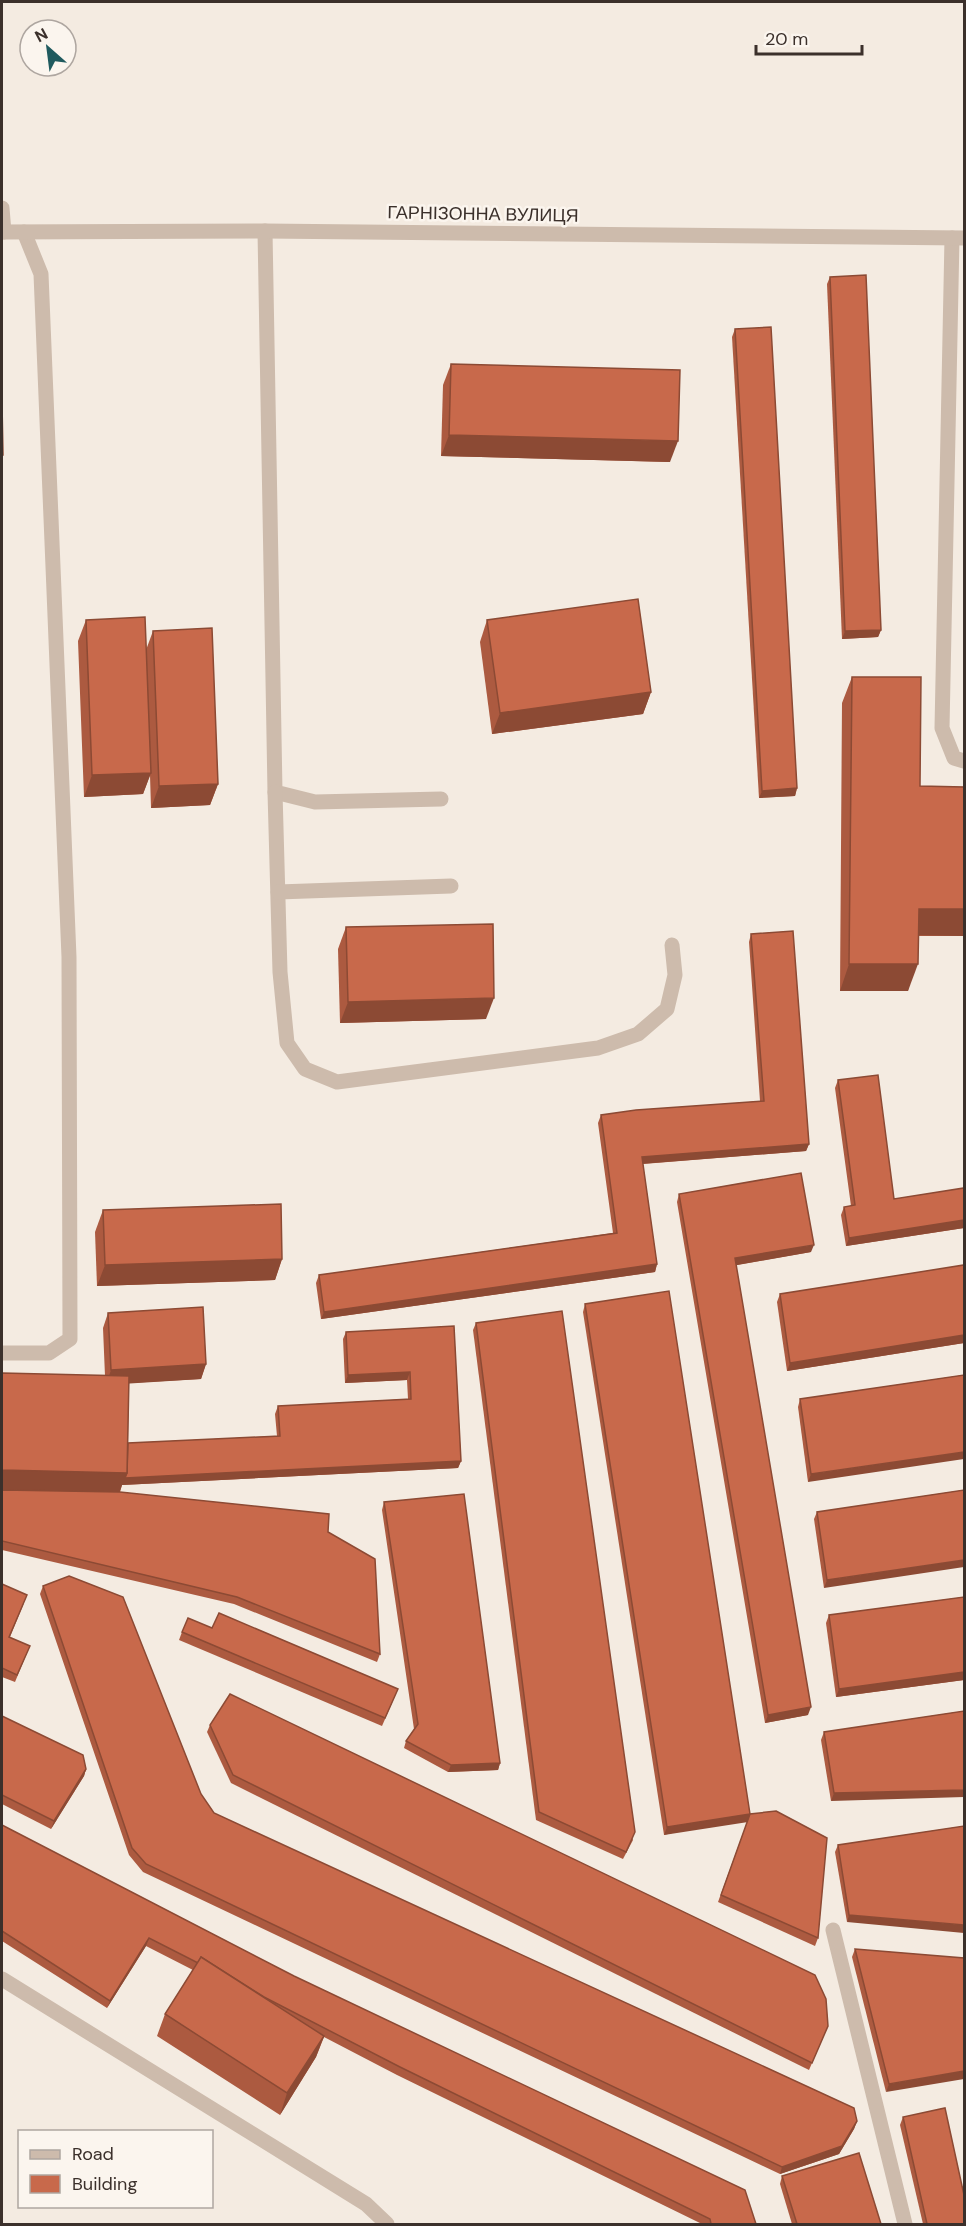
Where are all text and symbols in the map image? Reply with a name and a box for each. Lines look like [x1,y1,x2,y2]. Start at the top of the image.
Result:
north arrow [18,18,78,78]
scale bar [756,18,862,56]
text: N [31,23,51,47]
text: 20 m [765,27,808,51]
street label: ГАРНІЗОННА ВУЛИЦЯ [387,200,579,228]
legend [18,2130,213,2208]
text: Road [72,2142,114,2166]
text: Building [72,2172,137,2196]

